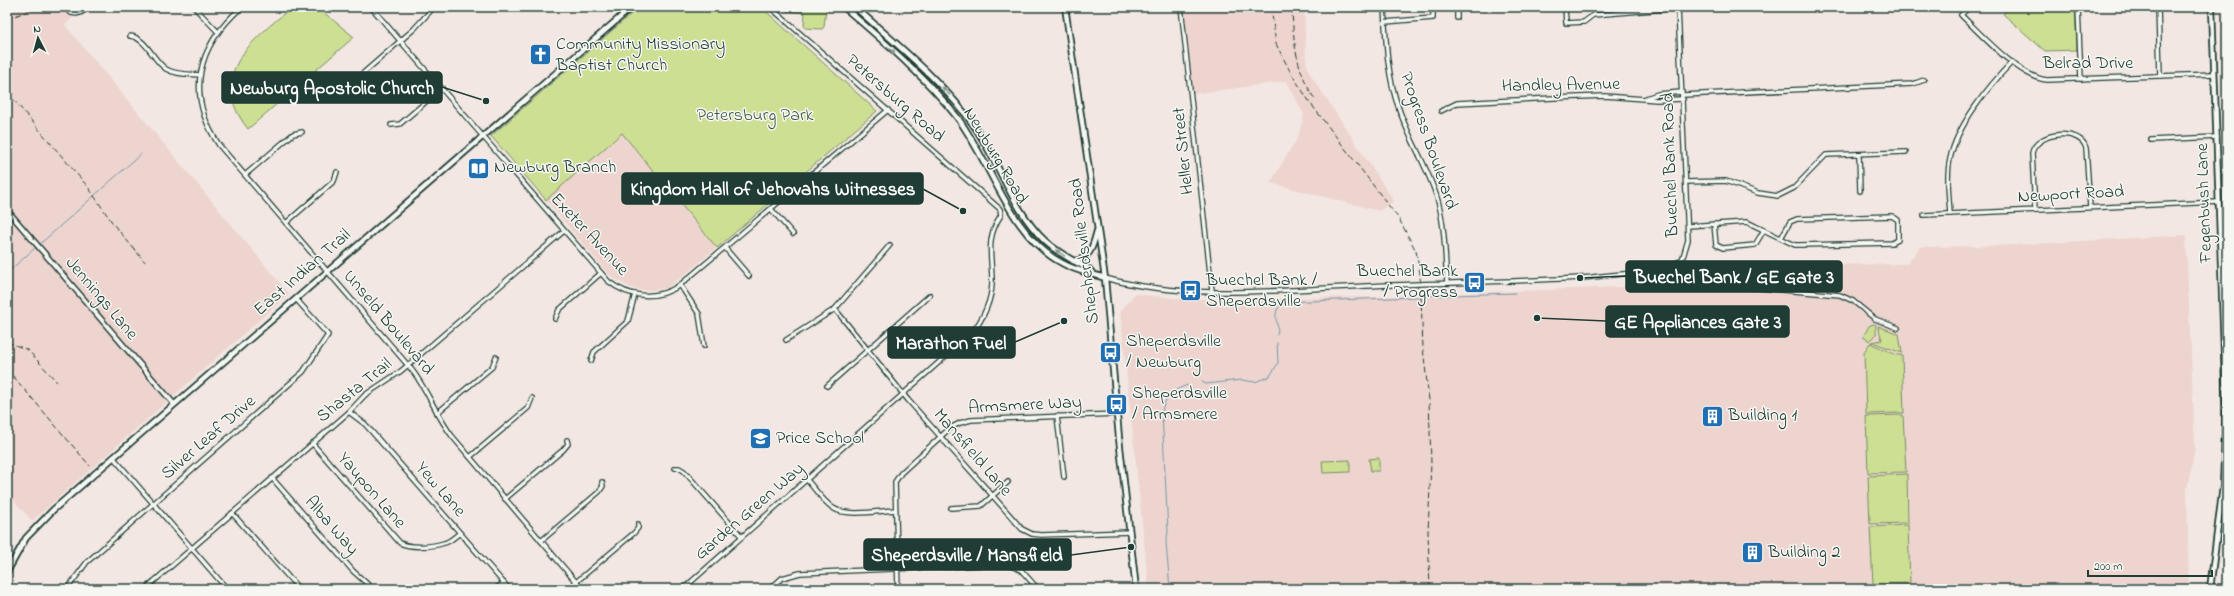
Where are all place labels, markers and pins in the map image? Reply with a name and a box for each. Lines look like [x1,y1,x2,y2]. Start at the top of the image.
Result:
place label: Community Missionary Baptist Church [555,32,725,79]
church icon: Community Missionary Baptist Church [527,42,553,68]
callout: Newburg Apostolic Church [222,72,442,103]
library icon: Newburg Branch [466,155,492,181]
place label: Newburg Branch [494,155,616,182]
callout: Kingdom Hall of Jehovahs Witnesses [622,173,923,204]
place label: Buechel Bank / Progress [1356,259,1458,307]
callout: Buechel Bank / GE Gate 3 [1626,261,1842,292]
place label: Buechel Bank / Sheperdsville [1205,268,1318,315]
bus stop icon: Buechel Bank / Progress [1461,269,1487,295]
bus stop icon: Buechel Bank / Sheperdsville [1178,278,1204,304]
callout: GE Appliances Gate 3 [1606,306,1789,337]
callout: Marathon Fuel [888,327,1015,358]
place label: Sheperdsville / Newburg [1126,329,1222,377]
bus stop icon: Sheperdsville / Newburg [1098,339,1124,365]
place label: Sheperdsville / Armsmere [1132,381,1228,428]
bus stop icon: Sheperdsville / Armsmere [1103,391,1129,417]
building icon: Building 1 [1699,403,1725,429]
place label: Building 1 [1727,403,1797,430]
school or university icon: Price School [748,426,774,452]
place label: Price School [776,426,864,452]
callout: Sheperdsville / Mansfield [864,539,1071,570]
building icon: Building 2 [1739,540,1765,566]
place label: Building 2 [1767,540,1840,567]

